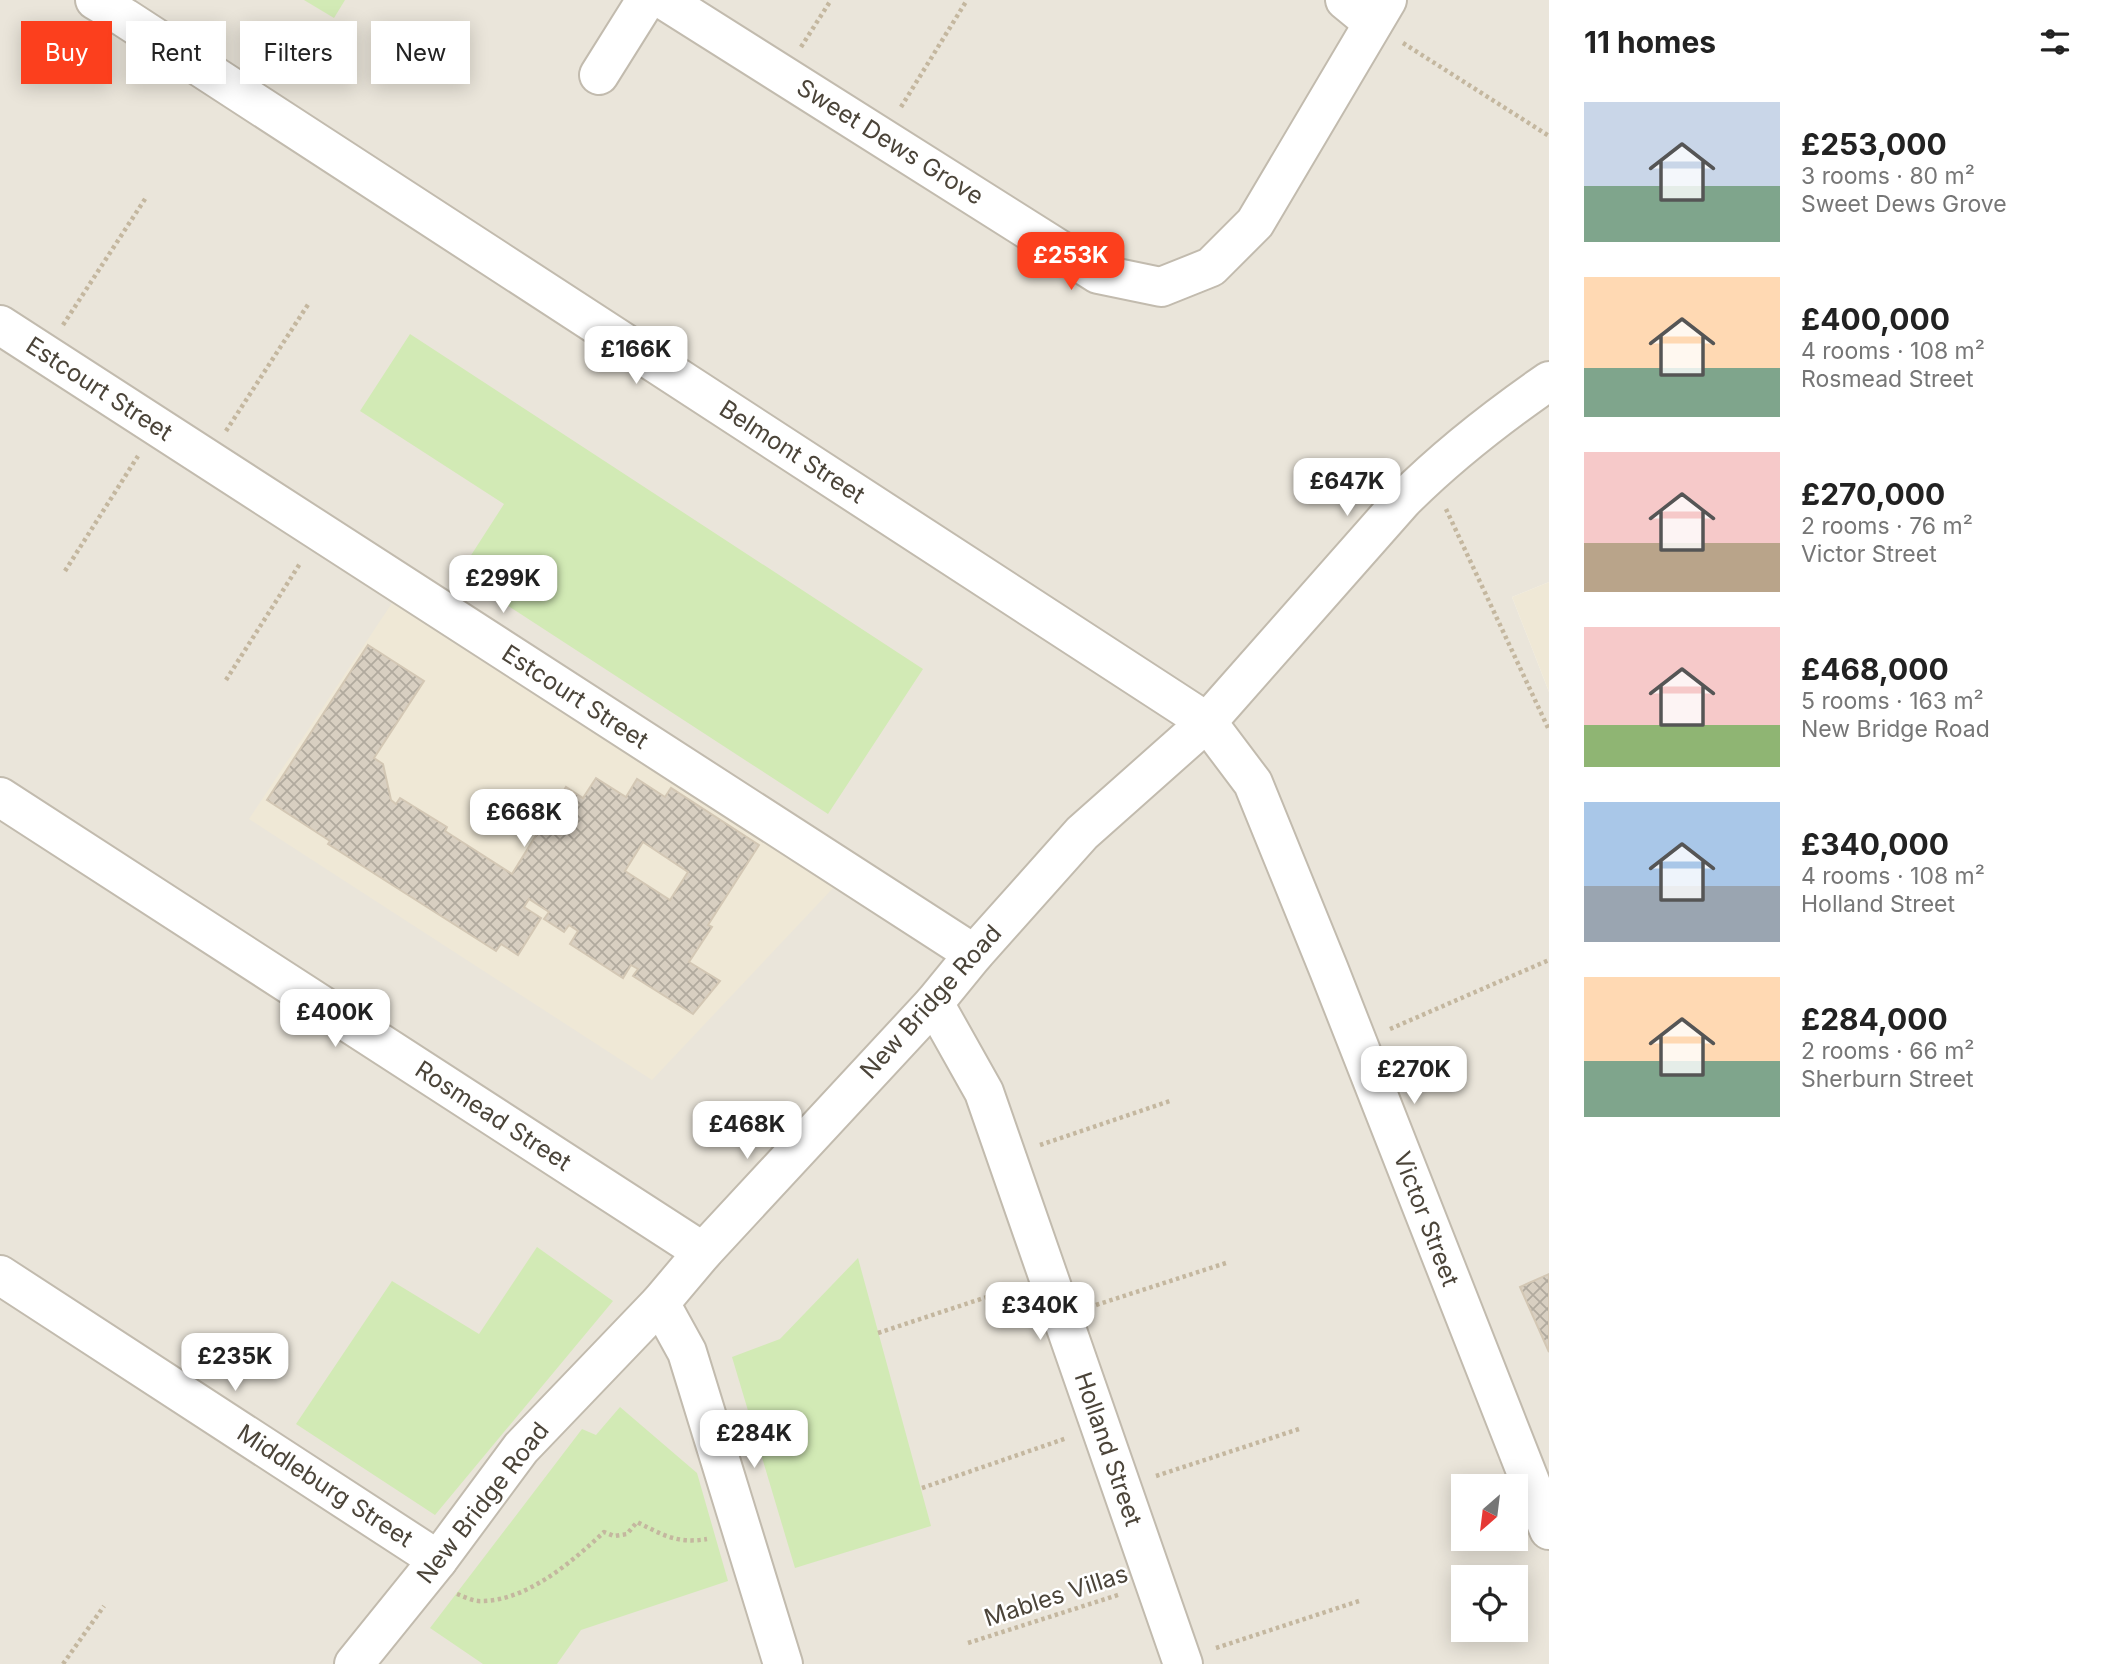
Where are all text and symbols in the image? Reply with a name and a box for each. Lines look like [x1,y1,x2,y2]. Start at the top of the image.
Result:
chip: Buy [21,21,112,84]
chip: Rent [126,21,226,84]
chip: Filters [240,21,357,84]
chip: New [371,21,470,84]
icon: filters [2036,23,2074,61]
text: 11 homes [1584,24,1716,60]
street label: Sweet Dews Grove [792,72,989,211]
text: £253,000 [1801,126,1947,162]
icon: home [1640,130,1724,214]
text: 3 rooms · 80 m² [1801,162,1975,190]
text: Sweet Dews Grove [1801,190,2007,218]
pin: £253K [1022,232,1120,292]
text: £253K [1033,241,1109,269]
text: £400,000 [1801,301,1950,337]
icon: home [1640,305,1724,389]
pin: £166K [587,326,685,386]
street label: Estcourt Street [21,330,178,447]
text: £166K [600,335,672,363]
text: 4 rooms · 108 m² [1801,337,1985,365]
text: Rosmead Street [1801,365,1974,393]
street label: Belmont Street [714,394,870,509]
pin: £647K [1298,458,1396,518]
text: £647K [1309,467,1385,495]
text: £270,000 [1801,476,1945,512]
icon: home [1640,480,1724,564]
text: 2 rooms · 76 m² [1801,512,1973,540]
text: Victor Street [1801,540,1937,568]
pin: £299K [454,556,552,615]
text: £299K [465,564,541,592]
street label: Estcourt Street [497,638,654,755]
text: £468,000 [1801,651,1949,687]
icon: home [1640,655,1724,739]
text: 5 rooms · 163 m² [1801,687,1984,715]
text: New Bridge Road [1801,715,1990,743]
pin: £668K [475,790,573,849]
text: £668K [486,798,562,826]
text: £340,000 [1801,826,1949,862]
icon: home [1640,830,1724,914]
text: 4 rooms · 108 m² [1801,862,1985,890]
text: Holland Street [1801,890,1955,918]
street label: New Bridge Road [854,919,1007,1085]
pin: £400K [286,990,384,1049]
text: £400K [296,998,374,1026]
text: £284,000 [1801,1001,1948,1037]
icon: home [1640,1005,1724,1089]
text: 2 rooms · 66 m² [1801,1037,1975,1065]
pin: £270K [1365,1046,1463,1106]
street label: Rosmead Street [410,1054,577,1177]
text: £270K [1377,1055,1451,1083]
text: Sherburn Street [1801,1065,1973,1093]
pin: £468K [698,1102,796,1161]
text: £468K [709,1110,785,1138]
street label: Victor Street [1388,1148,1465,1290]
pin: £340K [991,1282,1089,1342]
text: £340K [1001,1291,1079,1319]
pin: £235K [186,1334,284,1393]
text: £235K [197,1342,273,1370]
street label: Holland Street [1069,1368,1148,1530]
pin: £284K [705,1410,803,1470]
street label: New Bridge Road [411,1416,555,1589]
street label: Middleburg Street [232,1418,419,1553]
text: £284K [716,1419,792,1447]
north arrow [1451,1474,1528,1550]
map controls [1451,1474,1528,1642]
street label: Mables Villas [980,1559,1131,1632]
button: locate [1451,1565,1528,1642]

